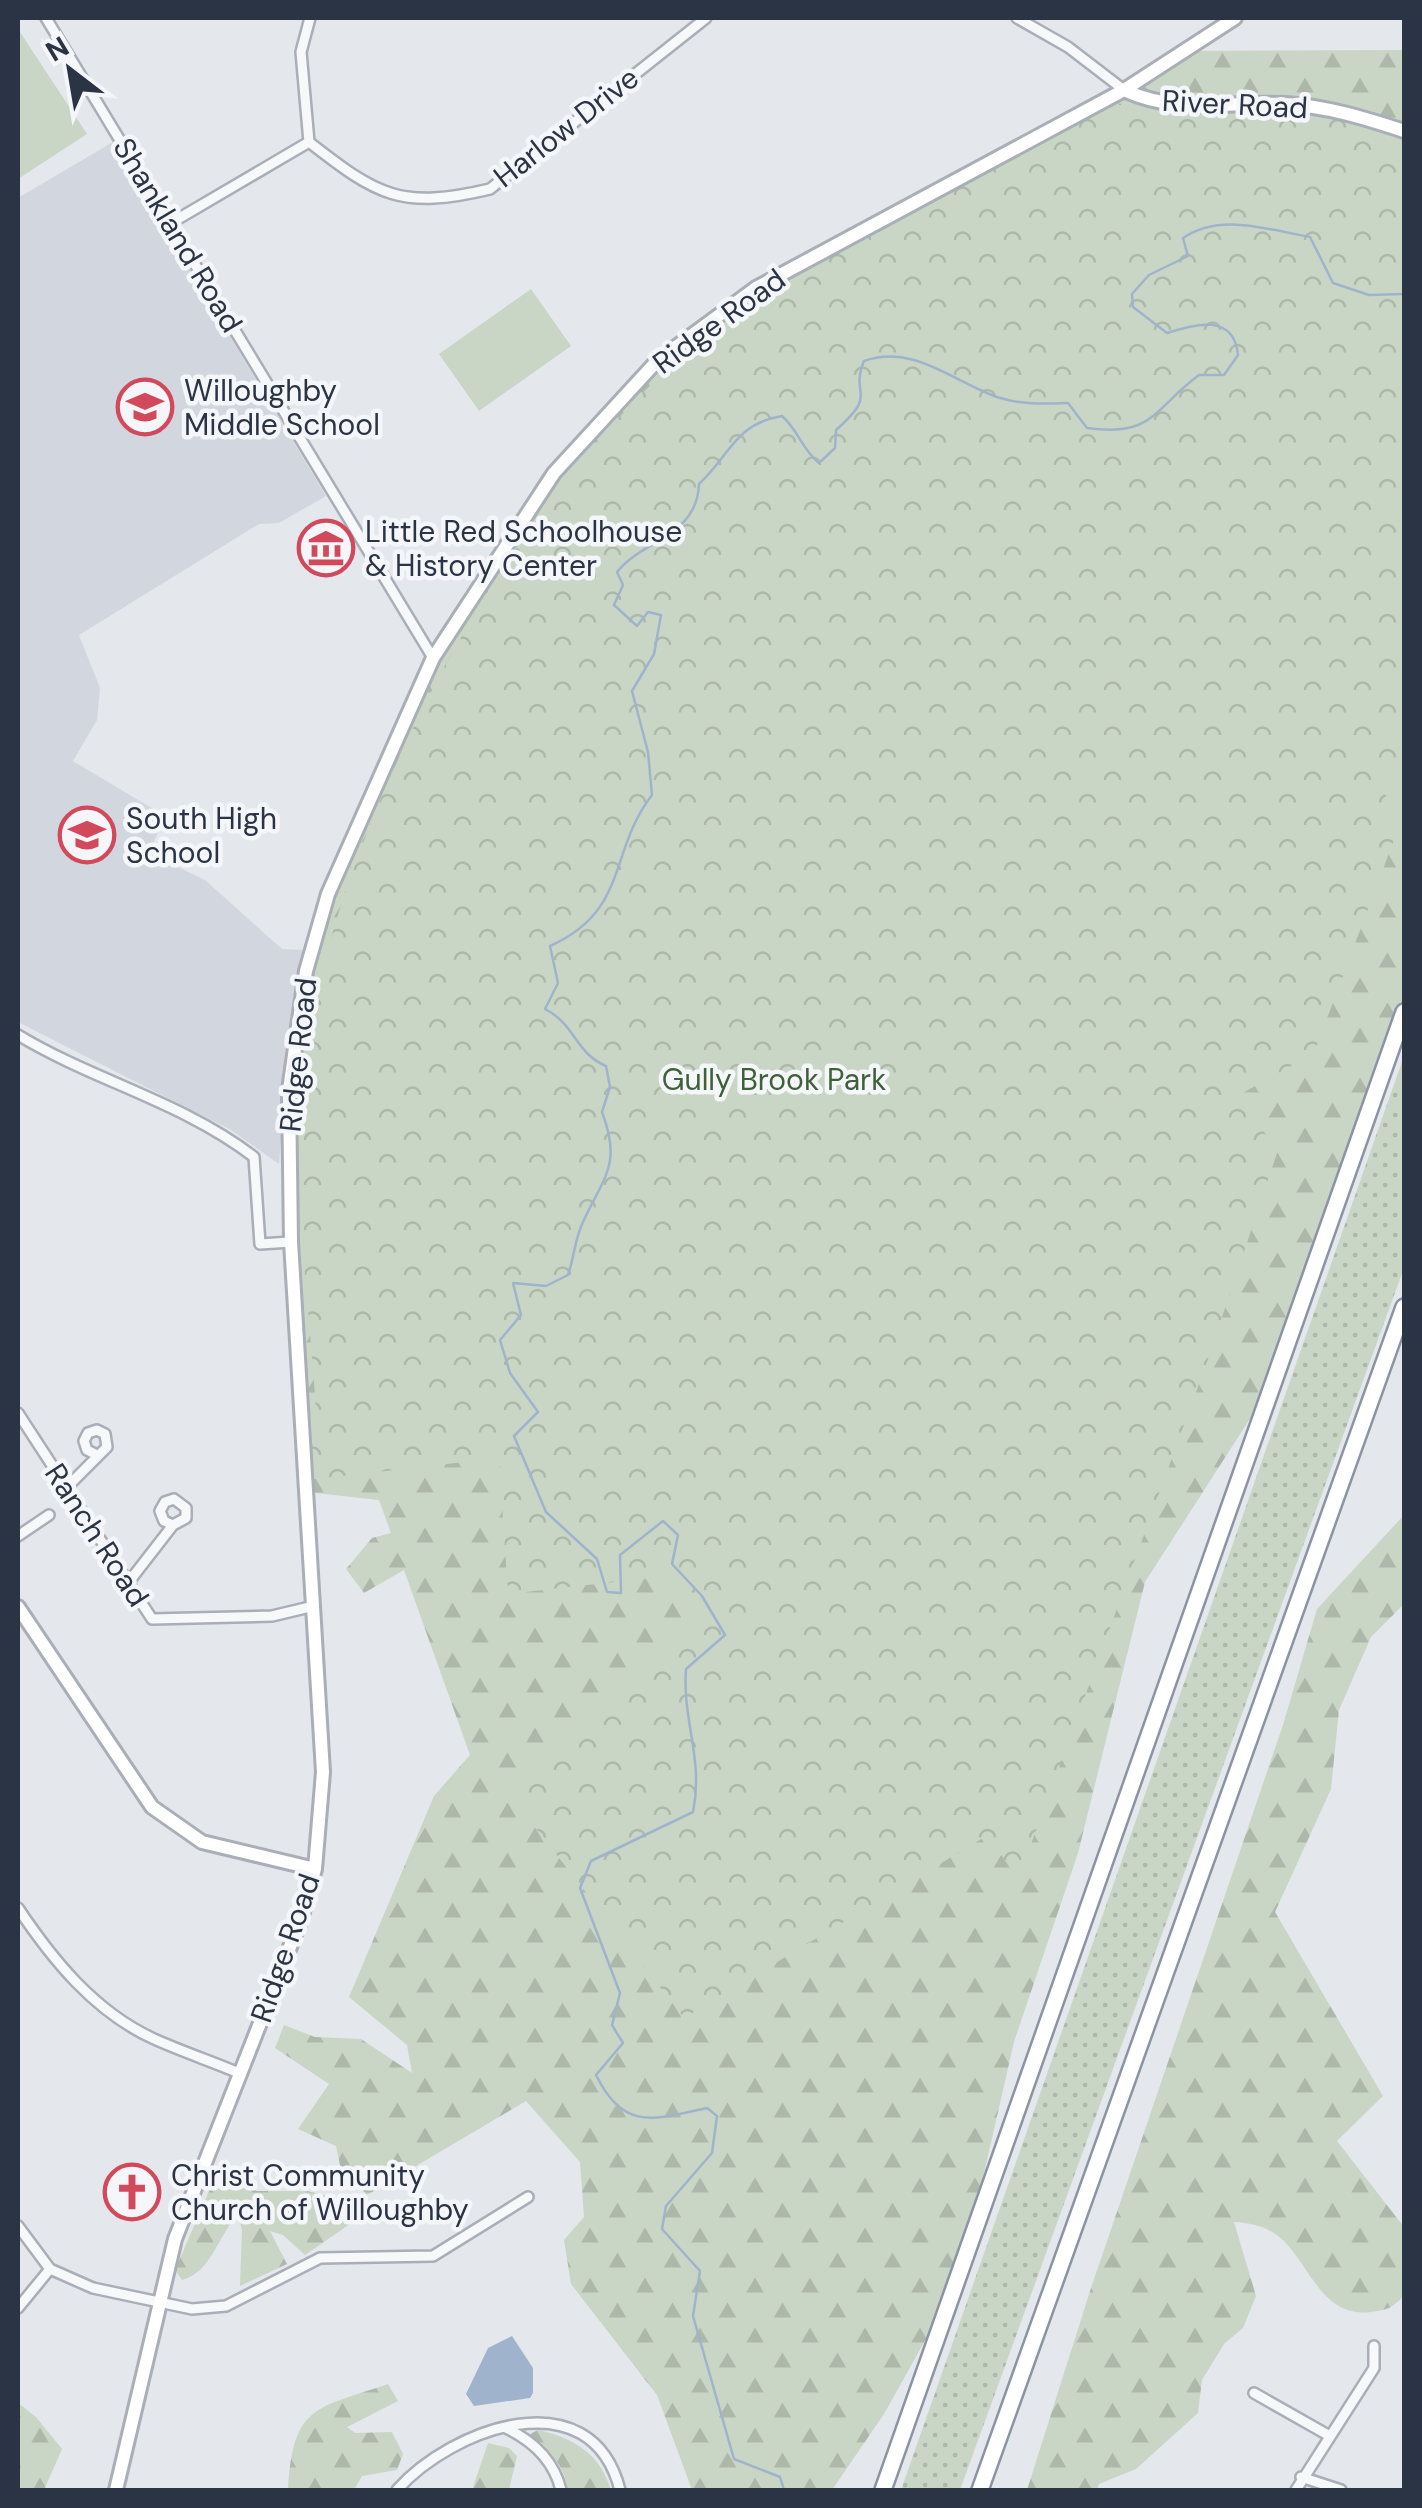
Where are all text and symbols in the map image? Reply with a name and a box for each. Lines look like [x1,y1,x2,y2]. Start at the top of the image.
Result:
north arrow [20,20,120,120]
text: N [39,28,76,70]
street label: Harlow Drive [486,58,646,196]
street label: River Road [1161,81,1309,127]
street label: Shankland Road [105,131,251,339]
street label: Ridge Road [645,260,793,382]
place label: Willoughby Middle School [184,371,380,444]
school or university icon: Willoughby Middle School [115,377,175,437]
place label: Little Red Schoolhouse & History Center [365,512,682,585]
museum icon: Little Red Schoolhouse & History Center [296,518,356,578]
place label: South High School [126,799,277,872]
school or university icon: South High School [57,805,117,865]
street label: Ridge Road [271,976,325,1134]
park label: Gully Brook Park [662,1060,886,1099]
street label: Ranch Road [36,1456,158,1614]
street label: Ridge Road [241,1868,329,2028]
place label: Christ Community Church of Willoughby [171,2156,469,2229]
church icon: Christ Community Church of Willoughby [102,2162,162,2222]

